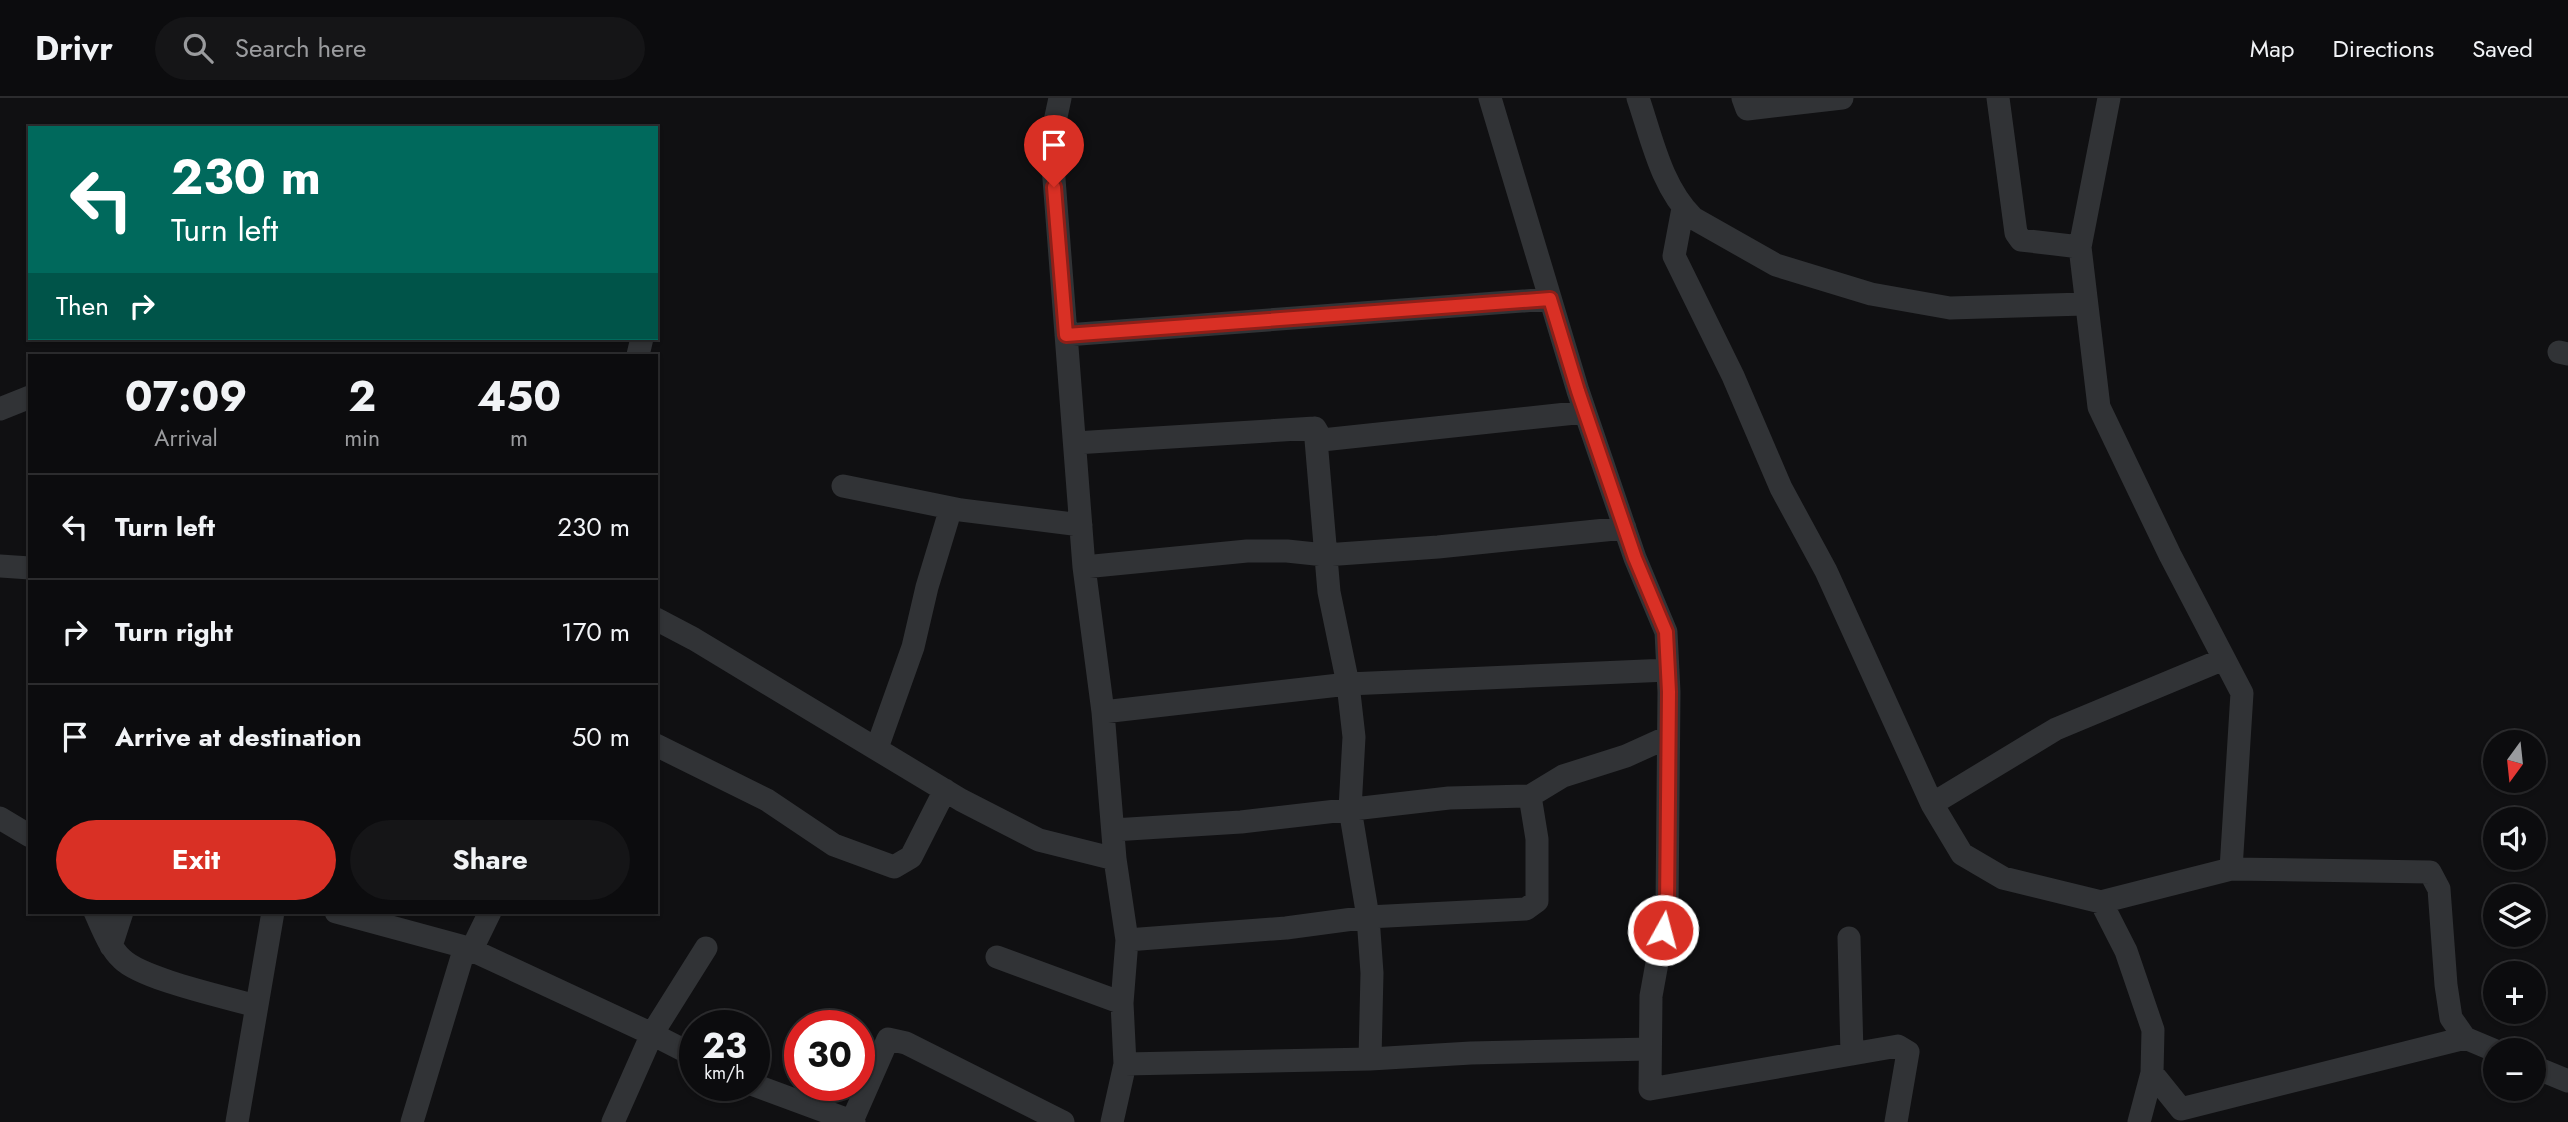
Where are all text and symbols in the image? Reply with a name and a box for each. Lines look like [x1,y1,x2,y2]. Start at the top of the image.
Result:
search box [155,17,645,80]
text: Drivr [35,25,113,72]
icon: search [179,29,217,67]
text: Search here [235,29,366,67]
text: Map [2250,31,2295,66]
text: Directions [2333,31,2434,66]
text: Saved [2472,31,2533,66]
pin [1024,115,1084,187]
icon: arrive [1035,126,1073,164]
text: 230 m [171,142,321,212]
icon: left [56,154,147,245]
text: Turn left [171,207,278,253]
text: Then [56,287,109,325]
icon: right [123,287,161,325]
text: 07:09 [125,366,247,427]
text: 2 [348,366,376,427]
text: 450 [477,366,561,427]
text: Arrival [154,421,218,455]
text: min [344,421,380,455]
text: m [510,421,528,455]
icon: left [56,508,94,546]
text: Turn left [115,508,215,546]
text: 230 m [557,508,630,546]
icon: right [56,613,94,651]
text: Turn right [115,613,233,651]
text: 170 m [561,613,630,651]
icon: arrive [56,718,94,756]
text: Arrive at destination [115,718,362,756]
text: 50 m [572,718,630,756]
north arrow [2483,730,2546,793]
map controls [2483,730,2546,1101]
button: sound [2483,807,2546,870]
button: Exit [56,820,336,900]
button: Share [350,820,630,900]
button: layers [2483,884,2546,947]
position arrow [1626,893,1700,967]
button: + [2483,961,2546,1024]
speed limit sign: 30 [784,1010,875,1101]
text: 23 [702,1021,747,1071]
button: − [2483,1038,2546,1101]
text: km/h [704,1060,745,1086]

